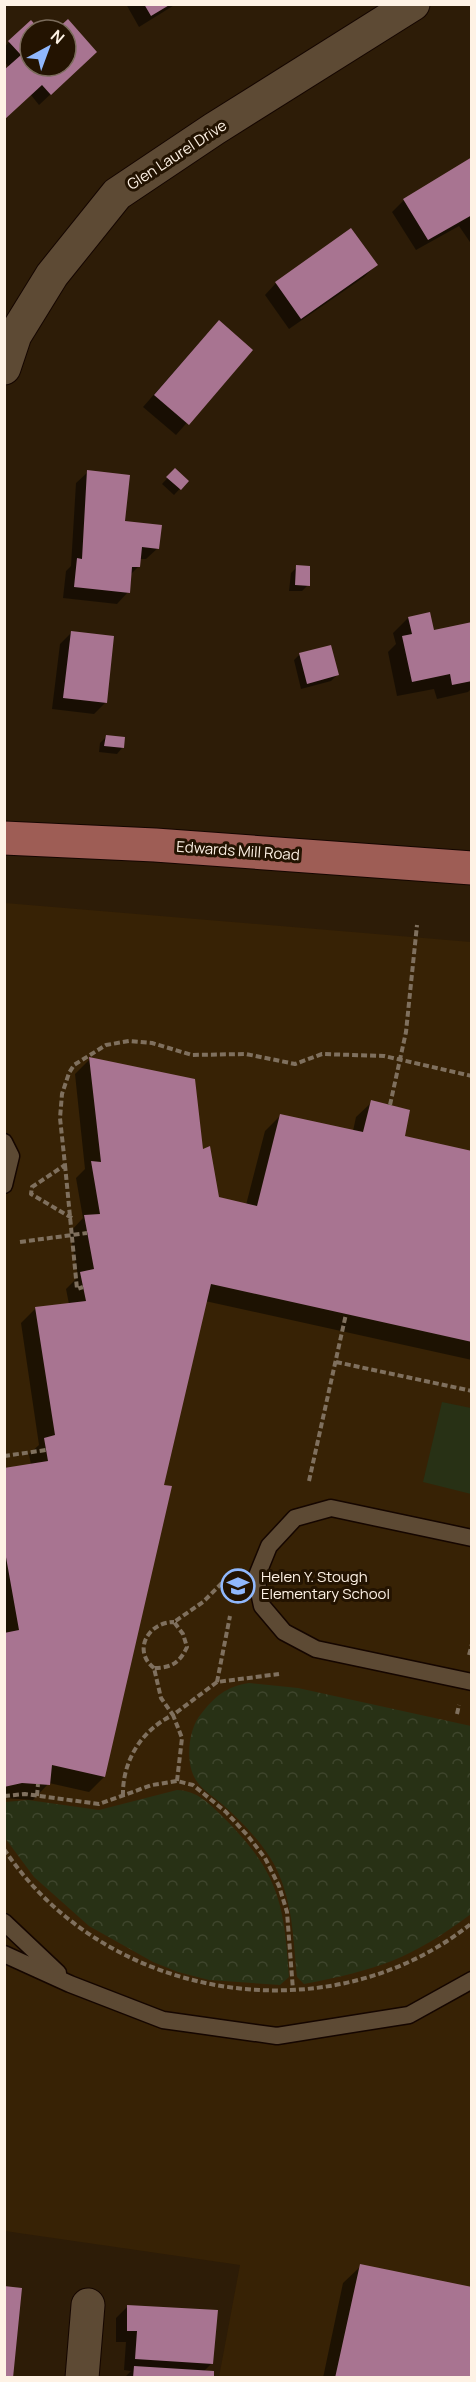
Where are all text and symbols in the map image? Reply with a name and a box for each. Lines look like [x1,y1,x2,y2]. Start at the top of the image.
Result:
north arrow [18,18,78,78]
text: N [46,25,69,49]
street label: Glen Laurel Drive [123,114,231,195]
street label: Edwards Mill Road [176,836,300,865]
place label: Helen Y. Stough Elementary School [261,1566,390,1604]
school or university icon: Helen Y. Stough Elementary School [220,1568,256,1604]

